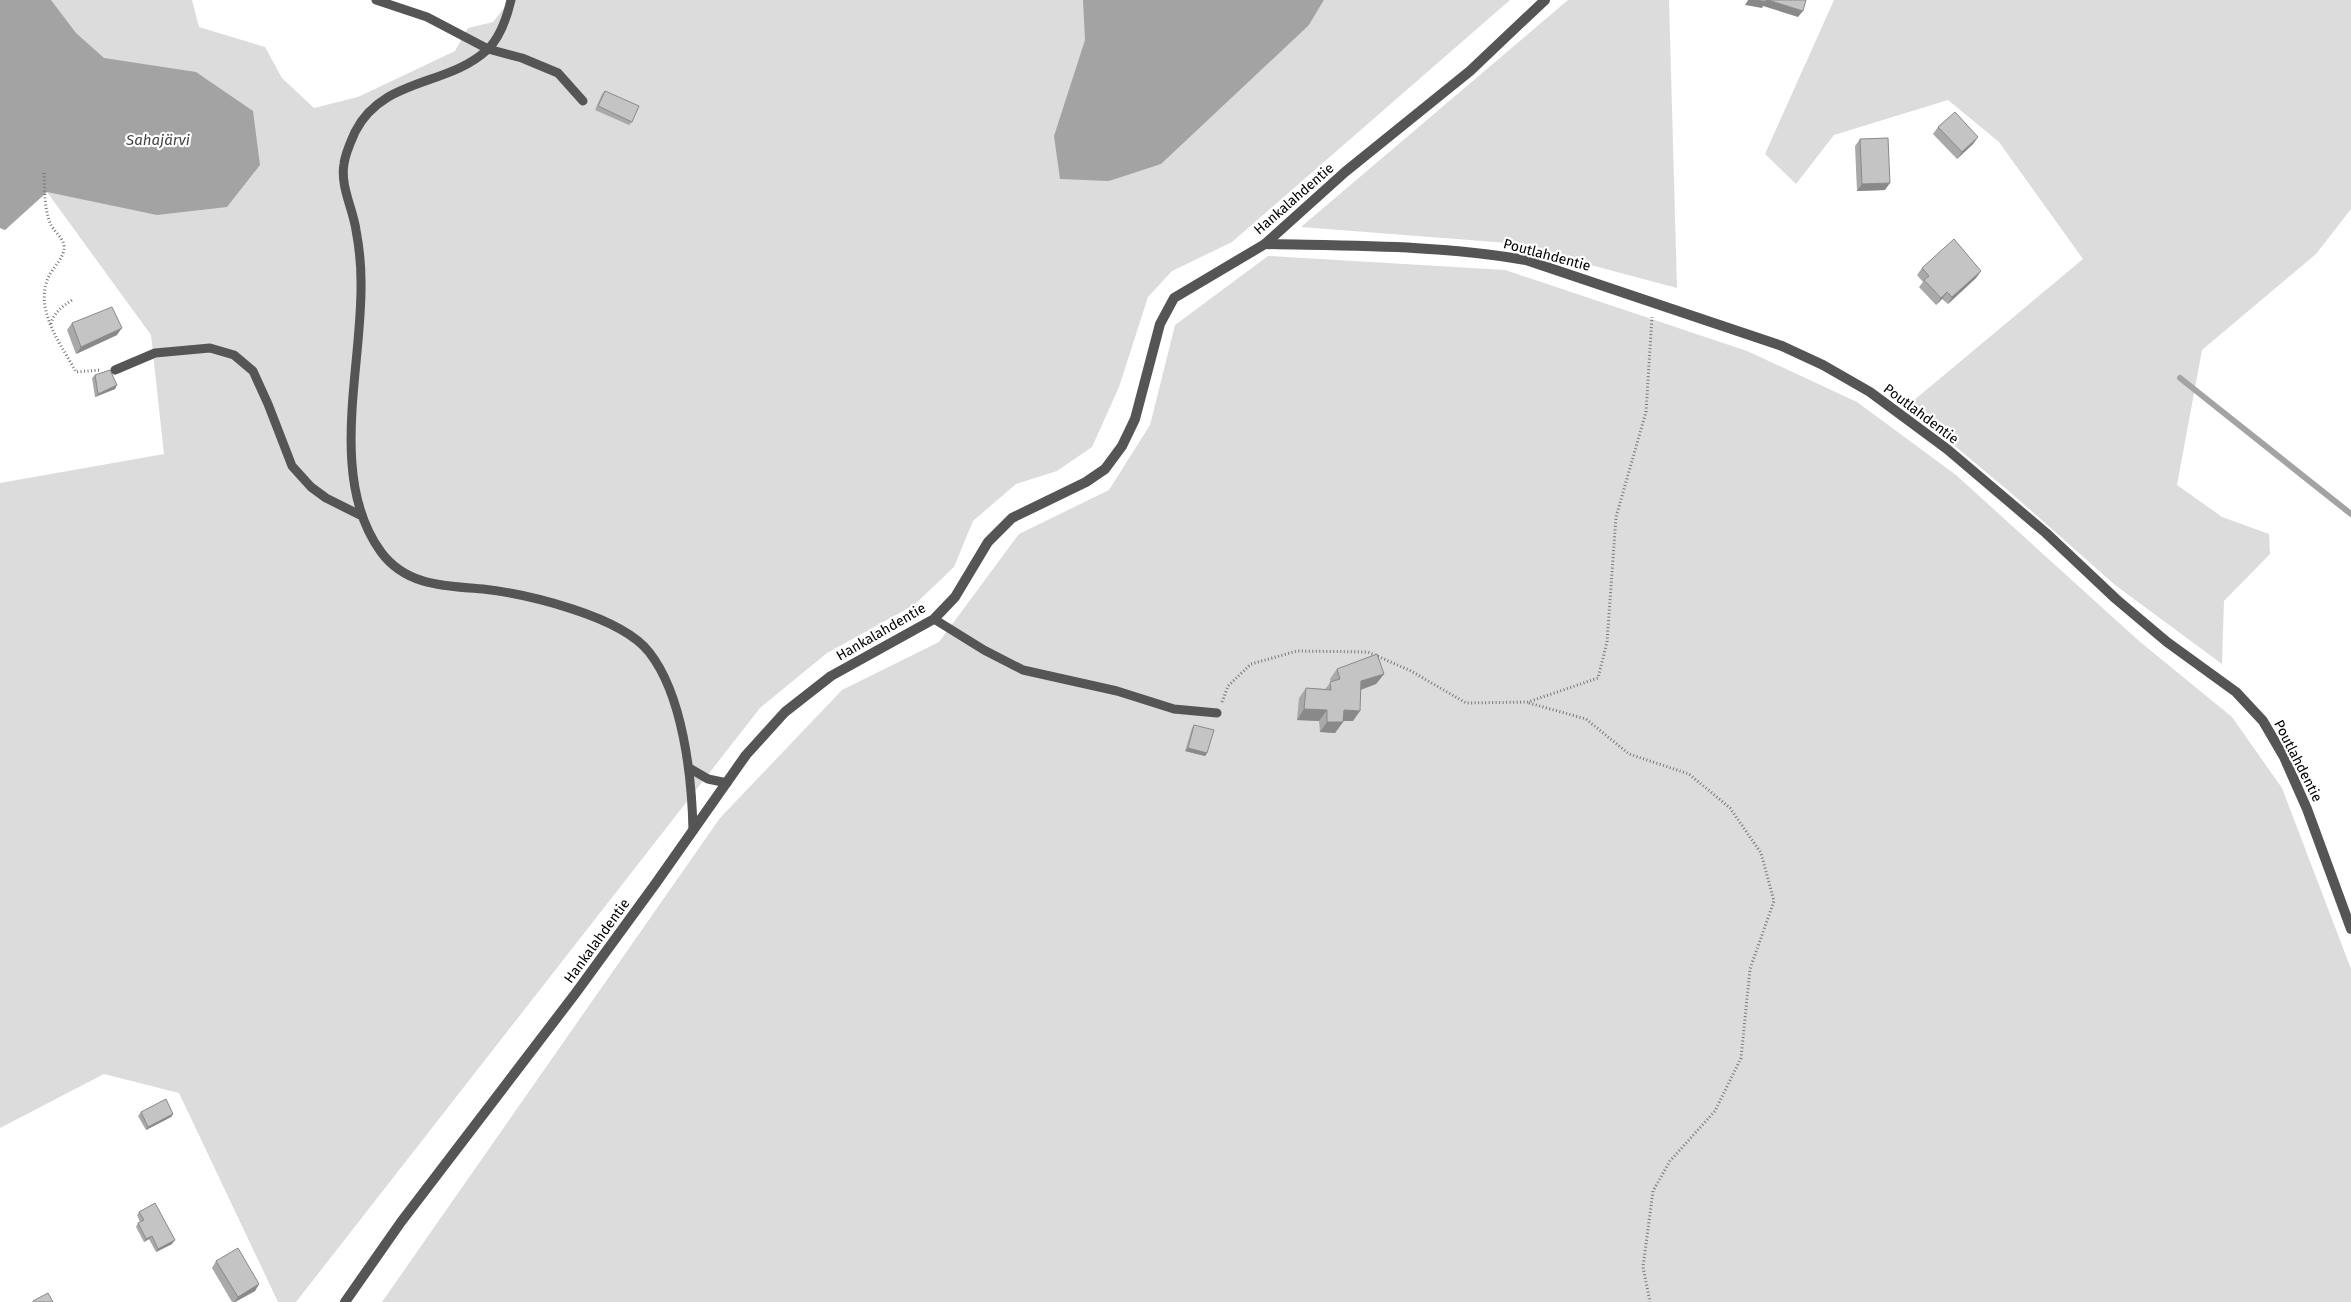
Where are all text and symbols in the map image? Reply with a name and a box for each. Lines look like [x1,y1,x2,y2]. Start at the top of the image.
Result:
water label: Sahajärvi [125,131,190,149]
street label: Hankalahdentie [1251,160,1337,238]
street label: Poutlahdentie [1501,235,1593,275]
street label: Poutlahdentie [1880,380,1962,448]
street label: Hankalahdentie [833,600,929,664]
street label: Poutlahdentie [2270,717,2326,805]
street label: Hankalahdentie [561,895,633,987]

